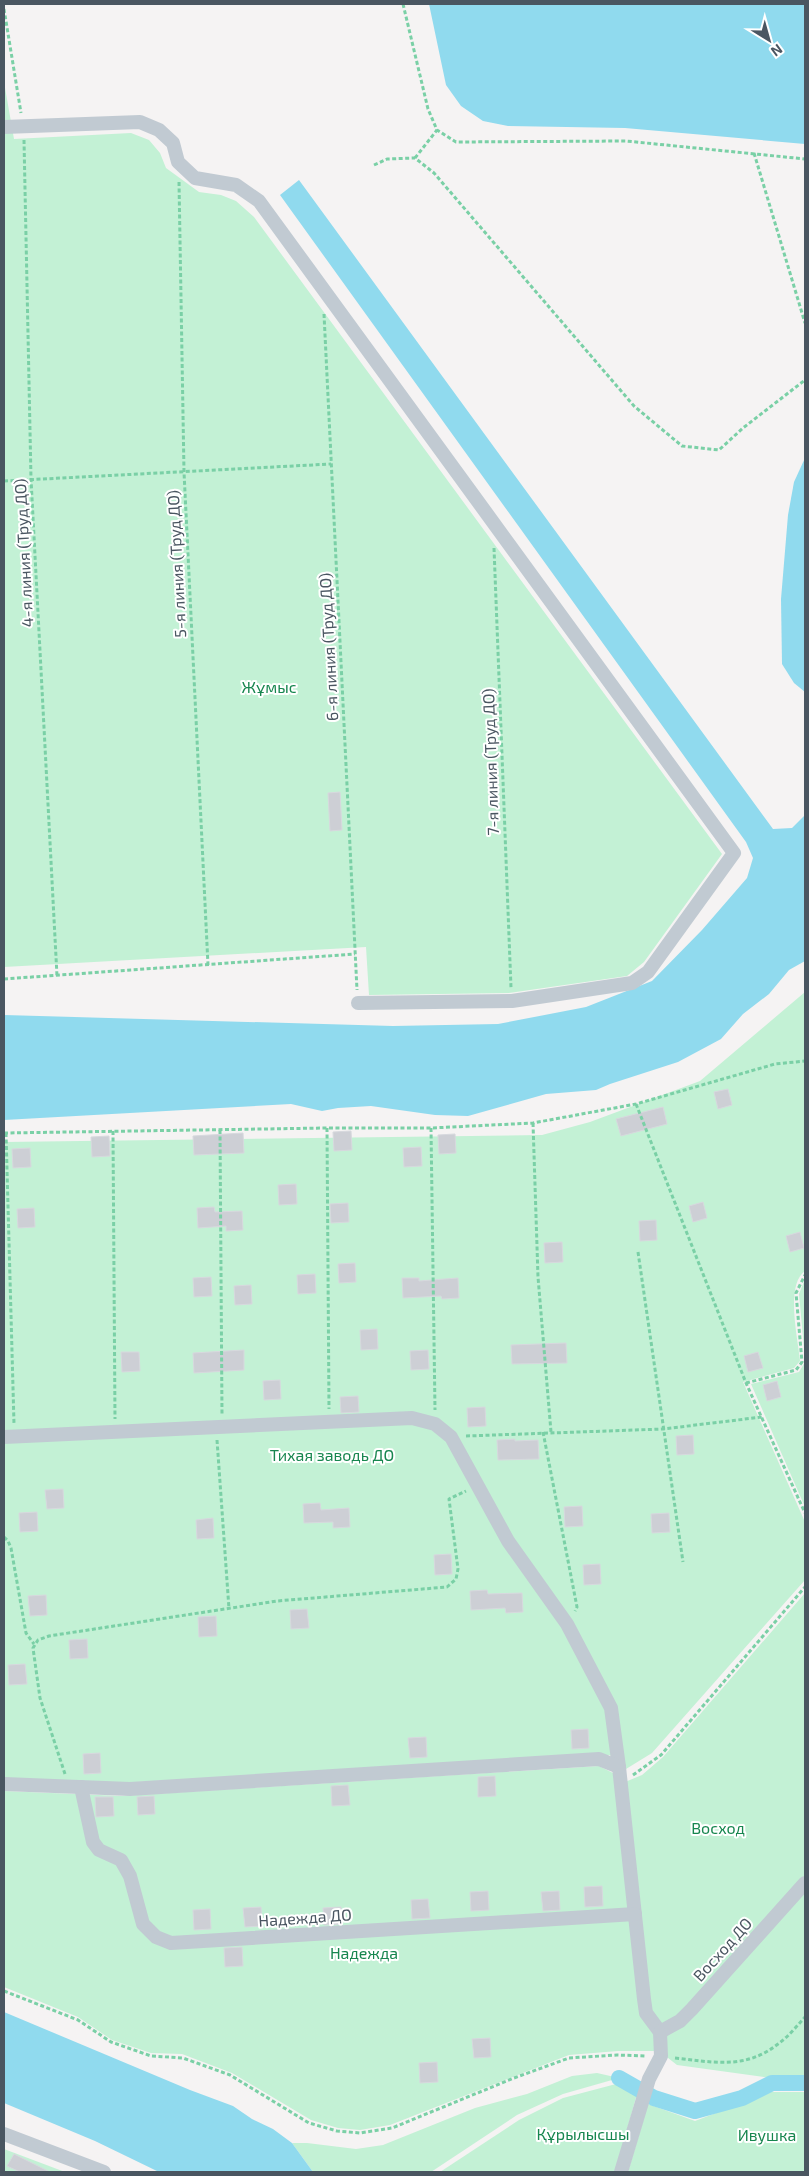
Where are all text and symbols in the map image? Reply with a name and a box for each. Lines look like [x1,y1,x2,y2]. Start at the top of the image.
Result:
north arrow [744,15,794,65]
text: N [768,41,786,61]
street label: 4-я линия (Труд ДО) [10,478,37,628]
street label: 5-я линия (Труд ДО) [163,490,190,638]
street label: 6-я линия (Труд ДО) [315,572,342,722]
park label: Жұмыс [241,677,297,696]
street label: 7-я линия (Труд ДО) [478,688,503,836]
park label: Тихая заводь ДО [270,1445,394,1464]
park label: Восход [691,1818,745,1837]
street label: Надежда ДО [258,1904,352,1930]
street label: Восход ДО [689,1913,755,1985]
park label: Надежда [330,1943,398,1962]
park label: Құрылысшы [536,2124,630,2143]
park label: Ивушка [738,2125,796,2145]

